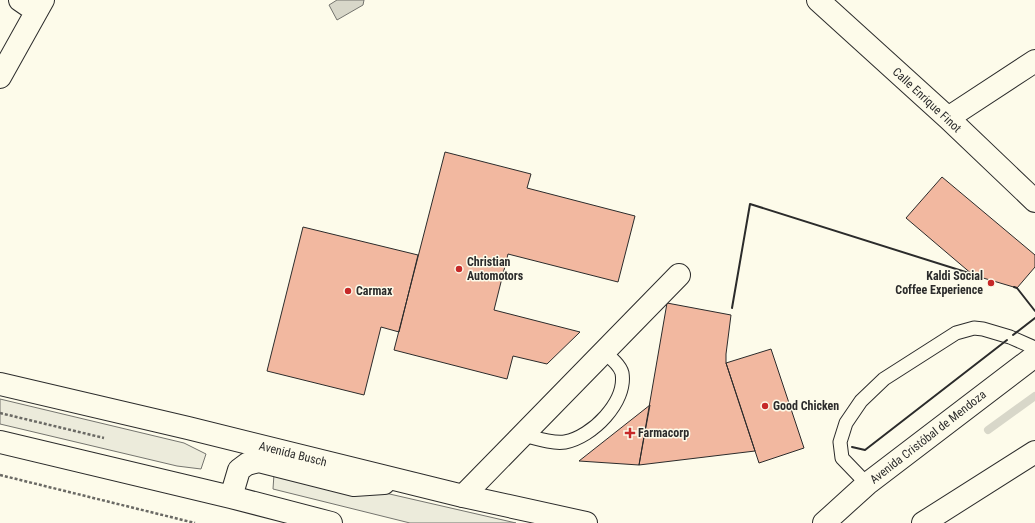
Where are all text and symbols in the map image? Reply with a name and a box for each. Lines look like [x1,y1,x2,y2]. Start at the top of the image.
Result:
street label: Calle Enrique Finot [890,65,965,136]
place label: Christian Automotors [467,255,524,283]
marker: Christian Automotors [454,264,464,274]
place label: Kaldi Social Coffee Experience [895,269,983,297]
marker: Kaldi Social Coffee Experience [986,278,996,288]
place label: Carmax [356,284,393,298]
marker: Carmax [343,286,353,296]
street label: Avenida Cristóbal de Mendoza [867,387,989,487]
place label: Good Chicken [773,399,839,413]
marker: Good Chicken [760,401,770,411]
place label: Farmacorp [638,426,689,440]
marker: Farmacorp [625,428,635,438]
street label: Avenida Busch [258,439,329,469]

